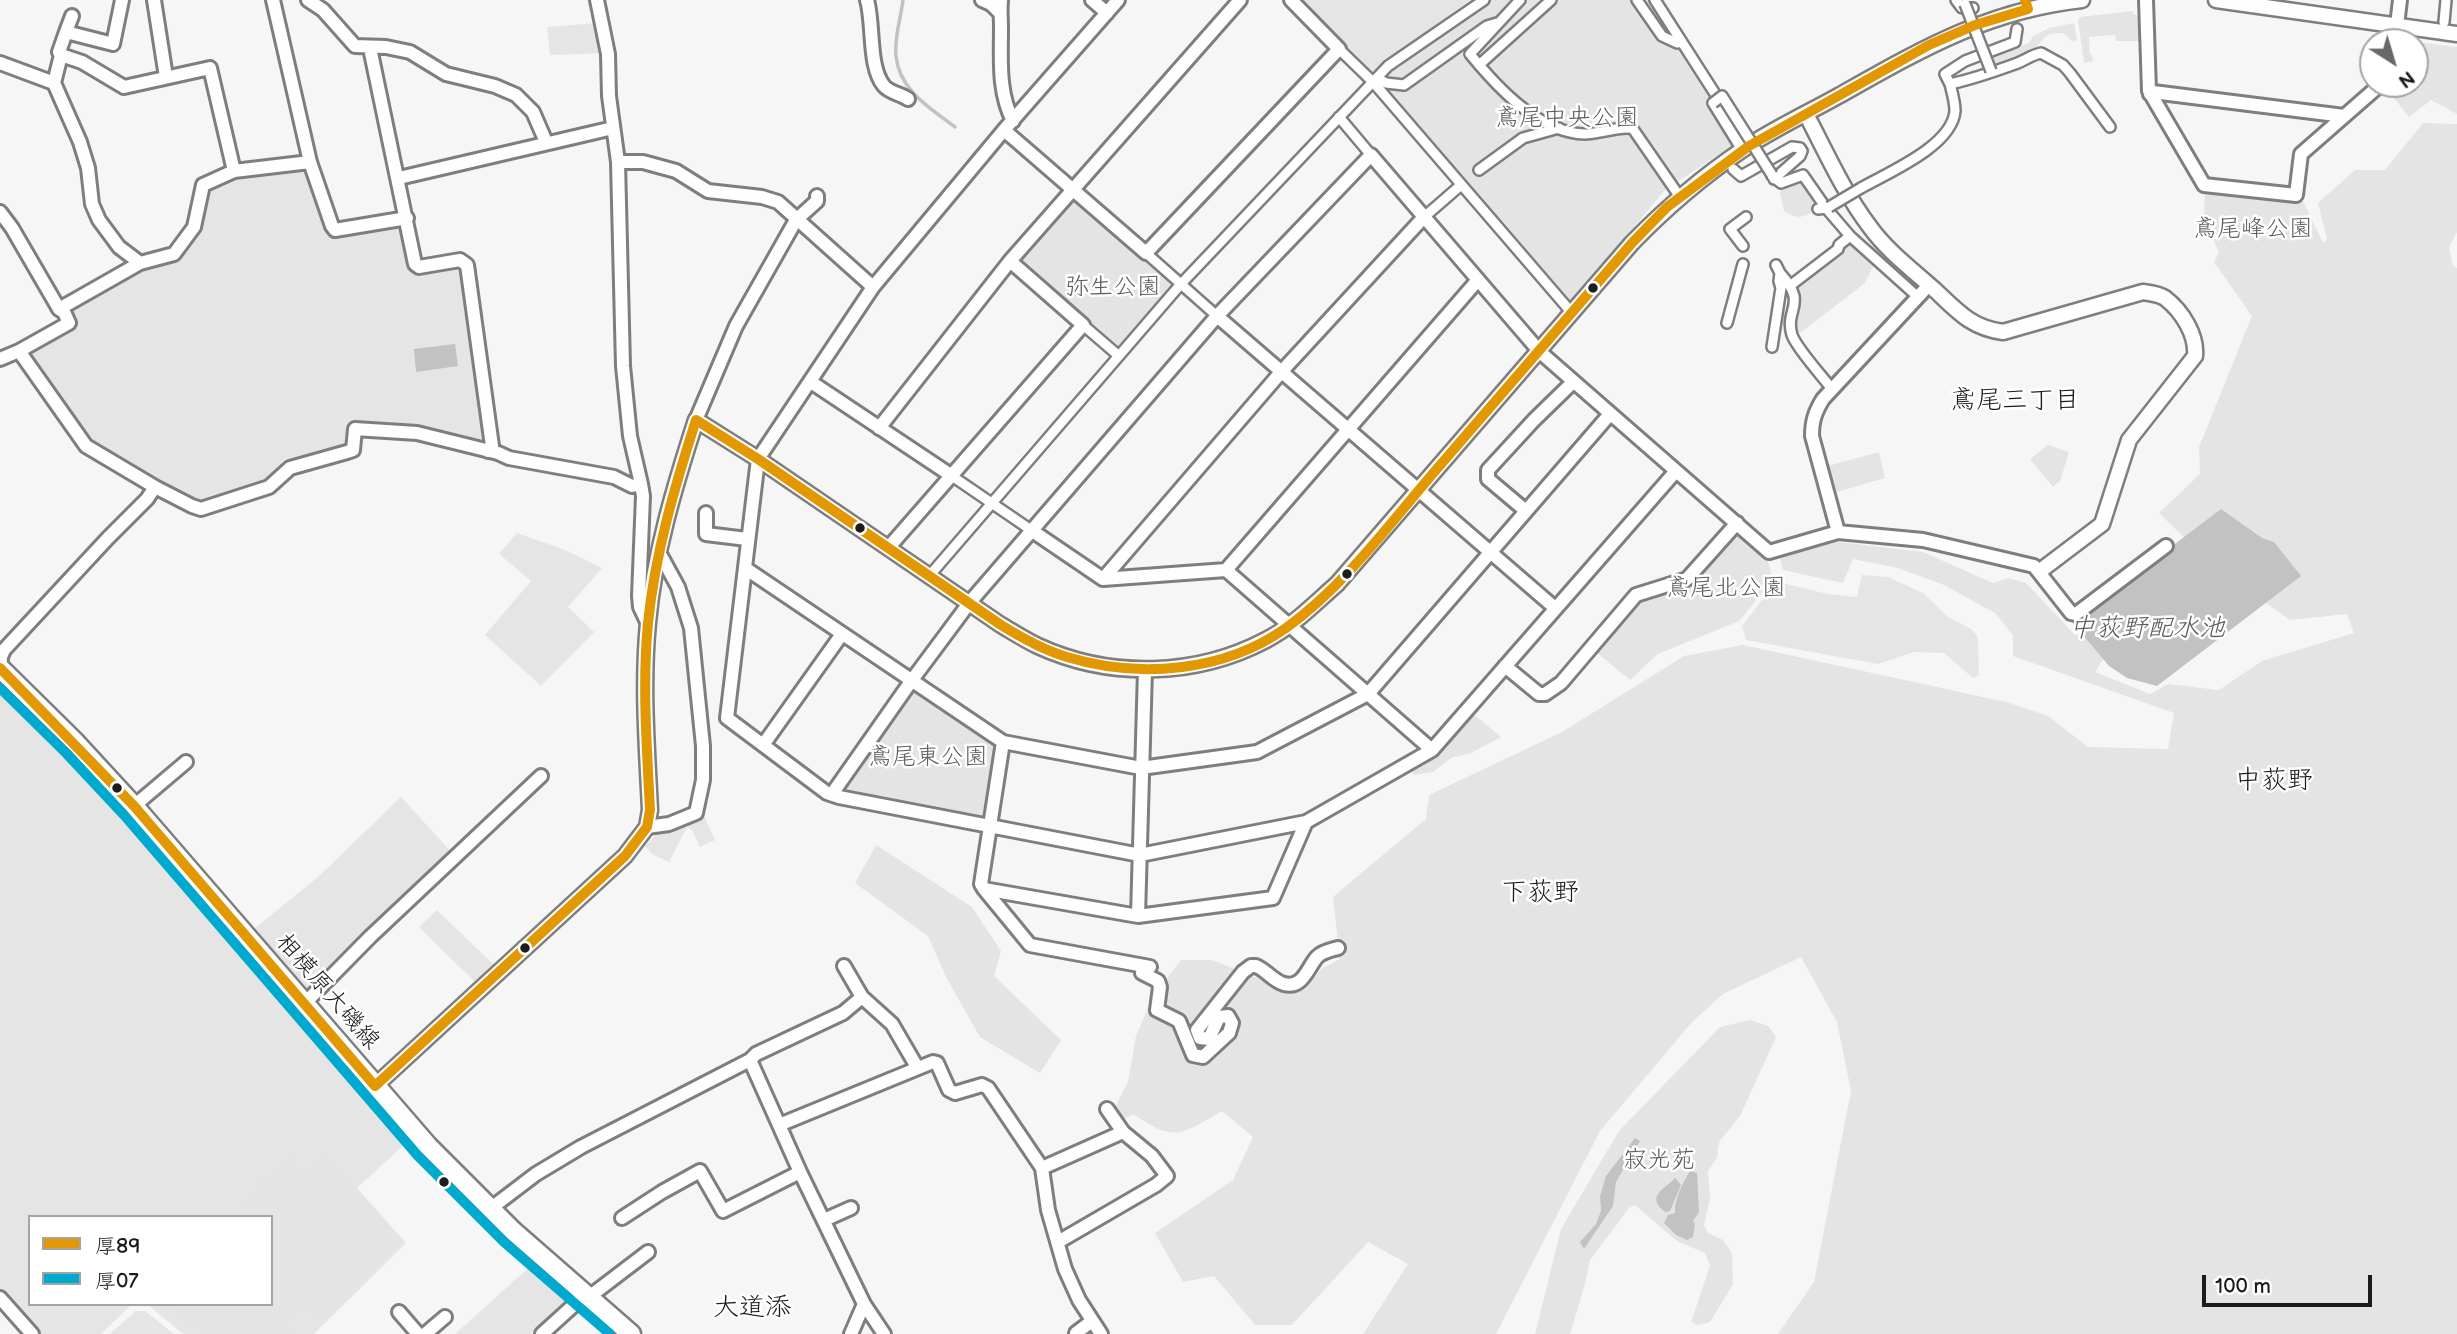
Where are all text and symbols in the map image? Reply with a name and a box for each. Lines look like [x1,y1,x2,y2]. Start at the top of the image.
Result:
north arrow [2359,28,2429,98]
text: N [2393,65,2418,92]
park label: 鳶尾中央公園 [1495,105,1639,133]
park label: 鳶尾峰公園 [2193,216,2313,244]
park label: 弥生公園 [1065,274,1161,302]
unlabelled marker [1586,281,1600,295]
district label: 鳶尾三丁目 [1950,385,2080,417]
unlabelled marker [853,521,867,535]
unlabelled marker [1340,567,1354,581]
park label: 鳶尾北公園 [1666,575,1786,603]
water label: 中荻野配水池 [2069,613,2225,645]
park label: 鳶尾東公園 [868,744,988,772]
district label: 中荻野 [2235,765,2313,797]
unlabelled marker [110,781,124,795]
district label: 下荻野 [1501,877,1579,909]
street label: 相模原大磯線 [269,928,385,1056]
unlabelled marker [518,941,532,955]
park label: 寂光苑 [1623,1147,1695,1175]
unlabelled marker [437,1175,451,1189]
legend [28,1215,273,1306]
text: 厚89 [95,1234,140,1259]
scale bar [2205,1260,2375,1304]
text: 厚07 [95,1269,139,1294]
text: 100 m [2215,1274,2271,1299]
district label: 大道添 [713,1292,791,1324]

